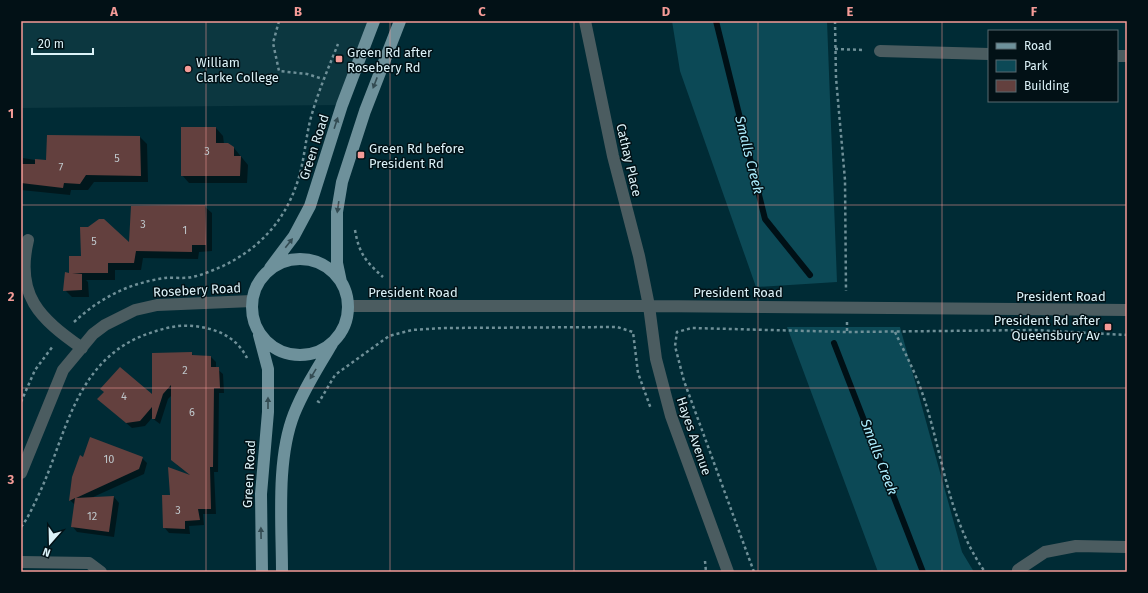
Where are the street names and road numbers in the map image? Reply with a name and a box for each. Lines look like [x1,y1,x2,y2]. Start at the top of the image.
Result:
street label: Green Road [296,112,332,182]
street label: Cathay Place [613,122,645,198]
street label: Rosebery Road [153,280,241,300]
street label: President Road [368,285,458,300]
street label: President Road [693,285,783,300]
street label: President Road [1016,289,1106,304]
street label: Hayes Avenue [674,395,714,477]
street label: Green Road [240,440,258,508]

